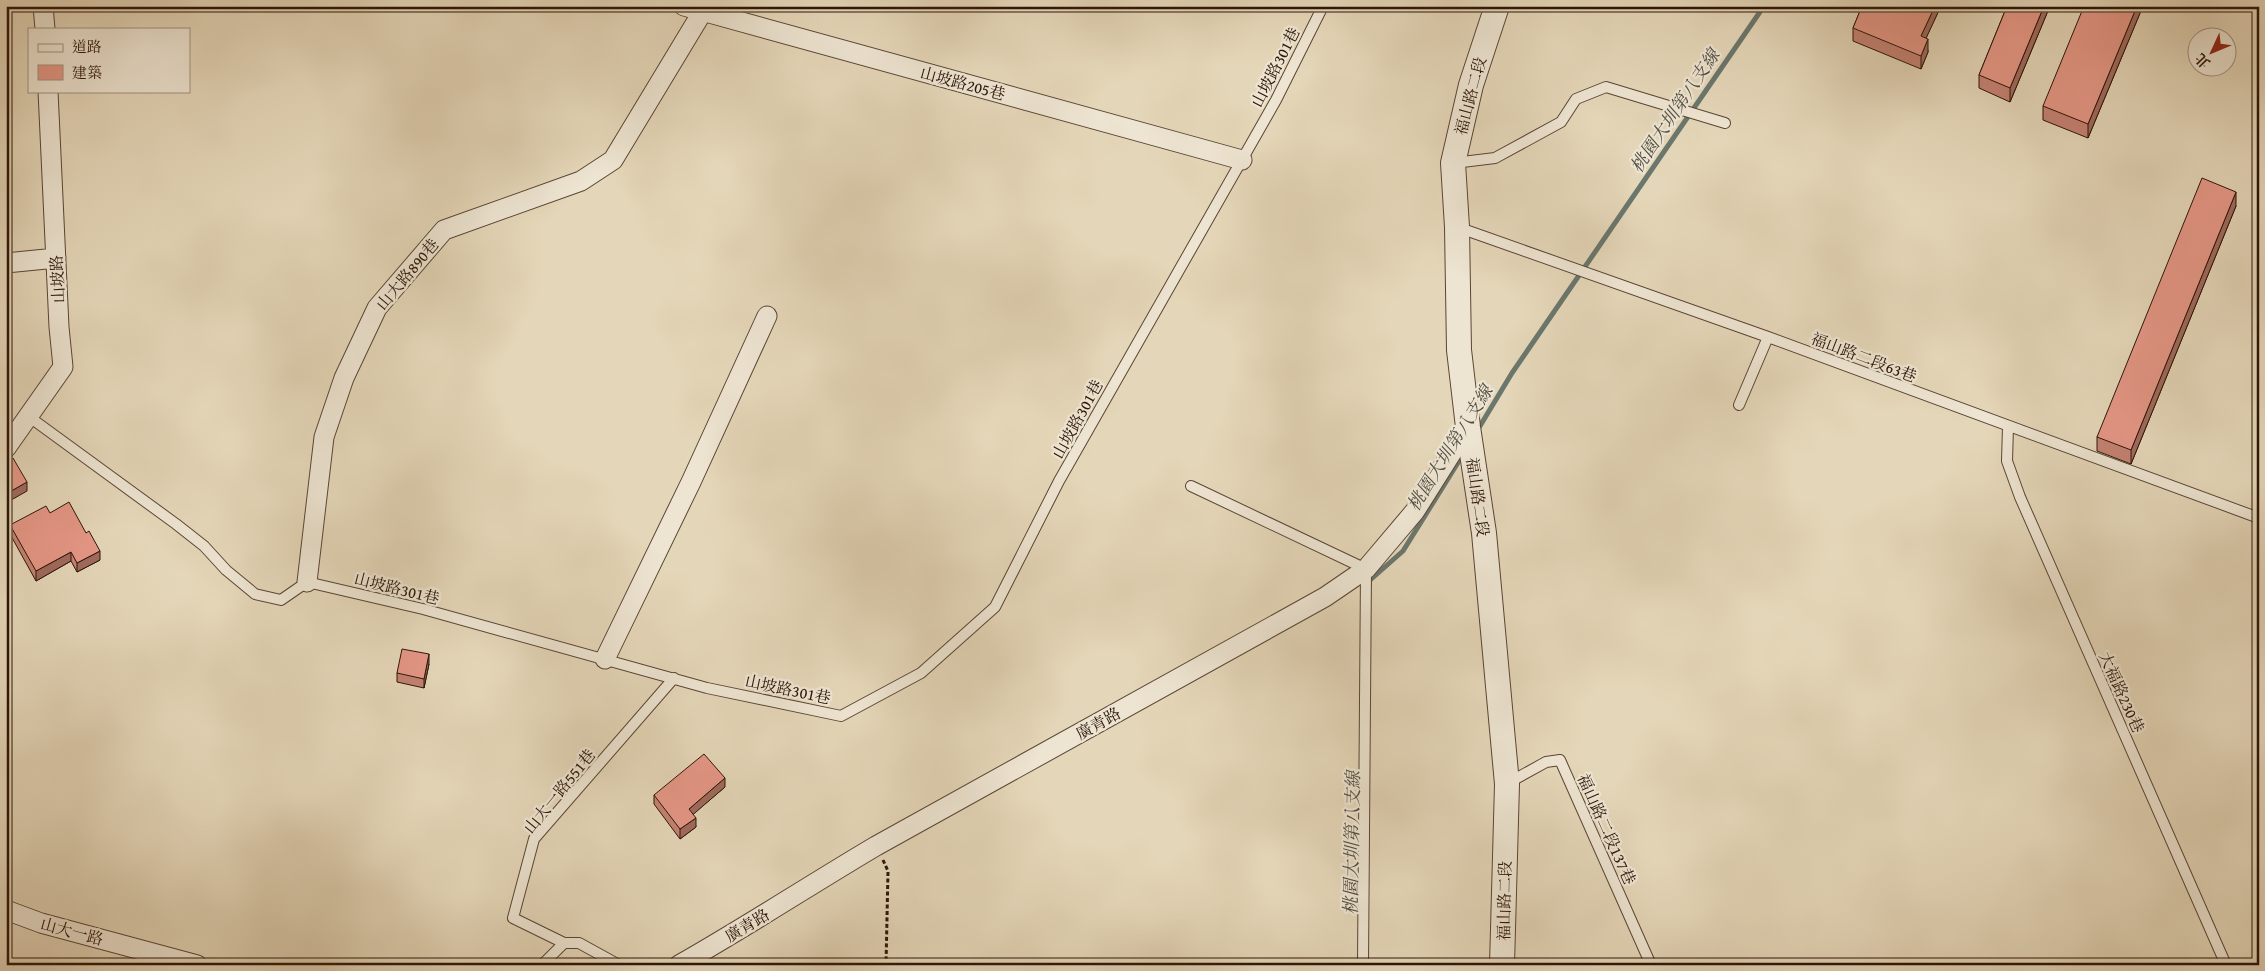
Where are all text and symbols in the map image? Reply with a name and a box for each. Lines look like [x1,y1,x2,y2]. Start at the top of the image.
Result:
street label: 山坡路301巷 [1245,23,1305,111]
legend [28,28,190,92]
north arrow [2188,28,2238,78]
text: 道路 [72,36,102,57]
water label: 桃園大圳第八支線 [1623,42,1727,178]
text: 北 [2191,49,2215,73]
street label: 福山路二段 [1448,54,1492,138]
street label: 山坡路205巷 [918,60,1008,106]
text: 建築 [72,62,102,83]
street label: 山大路890巷 [370,233,444,315]
street label: 山坡路 [44,254,70,304]
street label: 福山路二段63巷 [1808,326,1920,388]
street label: 山坡路301巷 [1045,375,1109,463]
water label: 桃園大圳第八支線 [1400,378,1500,516]
street label: 福山路二段 [1461,456,1495,538]
street label: 山坡路301巷 [352,566,442,610]
street label: 大福路230巷 [2093,647,2151,737]
street label: 山坡路301巷 [743,668,833,710]
street label: 廣青路 [1071,701,1125,745]
street label: 山大一路551巷 [517,743,601,839]
water label: 桃園大圳第八支線 [1337,769,1366,915]
street label: 福山路二段137巷 [1572,770,1642,888]
street label: 福山路二段 [1491,861,1517,941]
street label: 廣青路 [720,902,774,948]
street label: 山大一路 [38,911,106,951]

